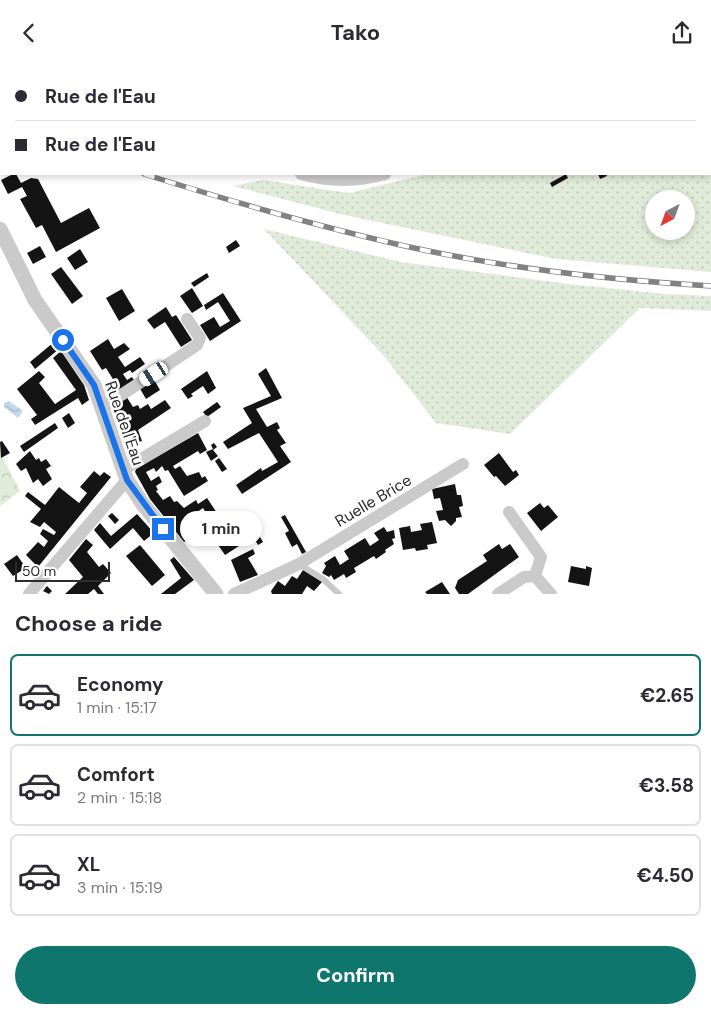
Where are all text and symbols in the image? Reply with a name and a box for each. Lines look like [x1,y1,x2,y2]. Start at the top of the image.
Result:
text: Tako [331,18,380,47]
icon: back [15,19,43,47]
icon: share [668,19,696,47]
text: Rue de l'Eau [45,84,156,109]
text: Rue de l'Eau [45,132,156,157]
north arrow [645,190,695,240]
map controls [645,190,695,240]
route start [52,329,74,351]
car [137,360,170,388]
street label: Rue de l'Eau [100,378,149,468]
street label: Ruelle Brice [331,469,415,532]
callout: 1 min [180,511,263,547]
route end [152,518,174,540]
text: 1 min [202,518,240,539]
scale bar [15,559,110,582]
text: 50 m [22,562,56,580]
text: Choose a ride [15,609,163,638]
text: Economy [77,672,164,697]
icon: car [17,673,62,718]
text: €2.65 [640,683,694,708]
text: 1 min · 15:17 [77,697,157,718]
text: Comfort [77,762,155,787]
icon: car [17,763,62,808]
text: €3.58 [639,773,694,798]
text: 2 min · 15:18 [77,787,162,808]
text: XL [77,852,100,877]
icon: car [17,853,62,898]
text: €4.50 [637,863,694,888]
text: 3 min · 15:19 [77,877,163,898]
button: Confirm [15,946,696,1004]

